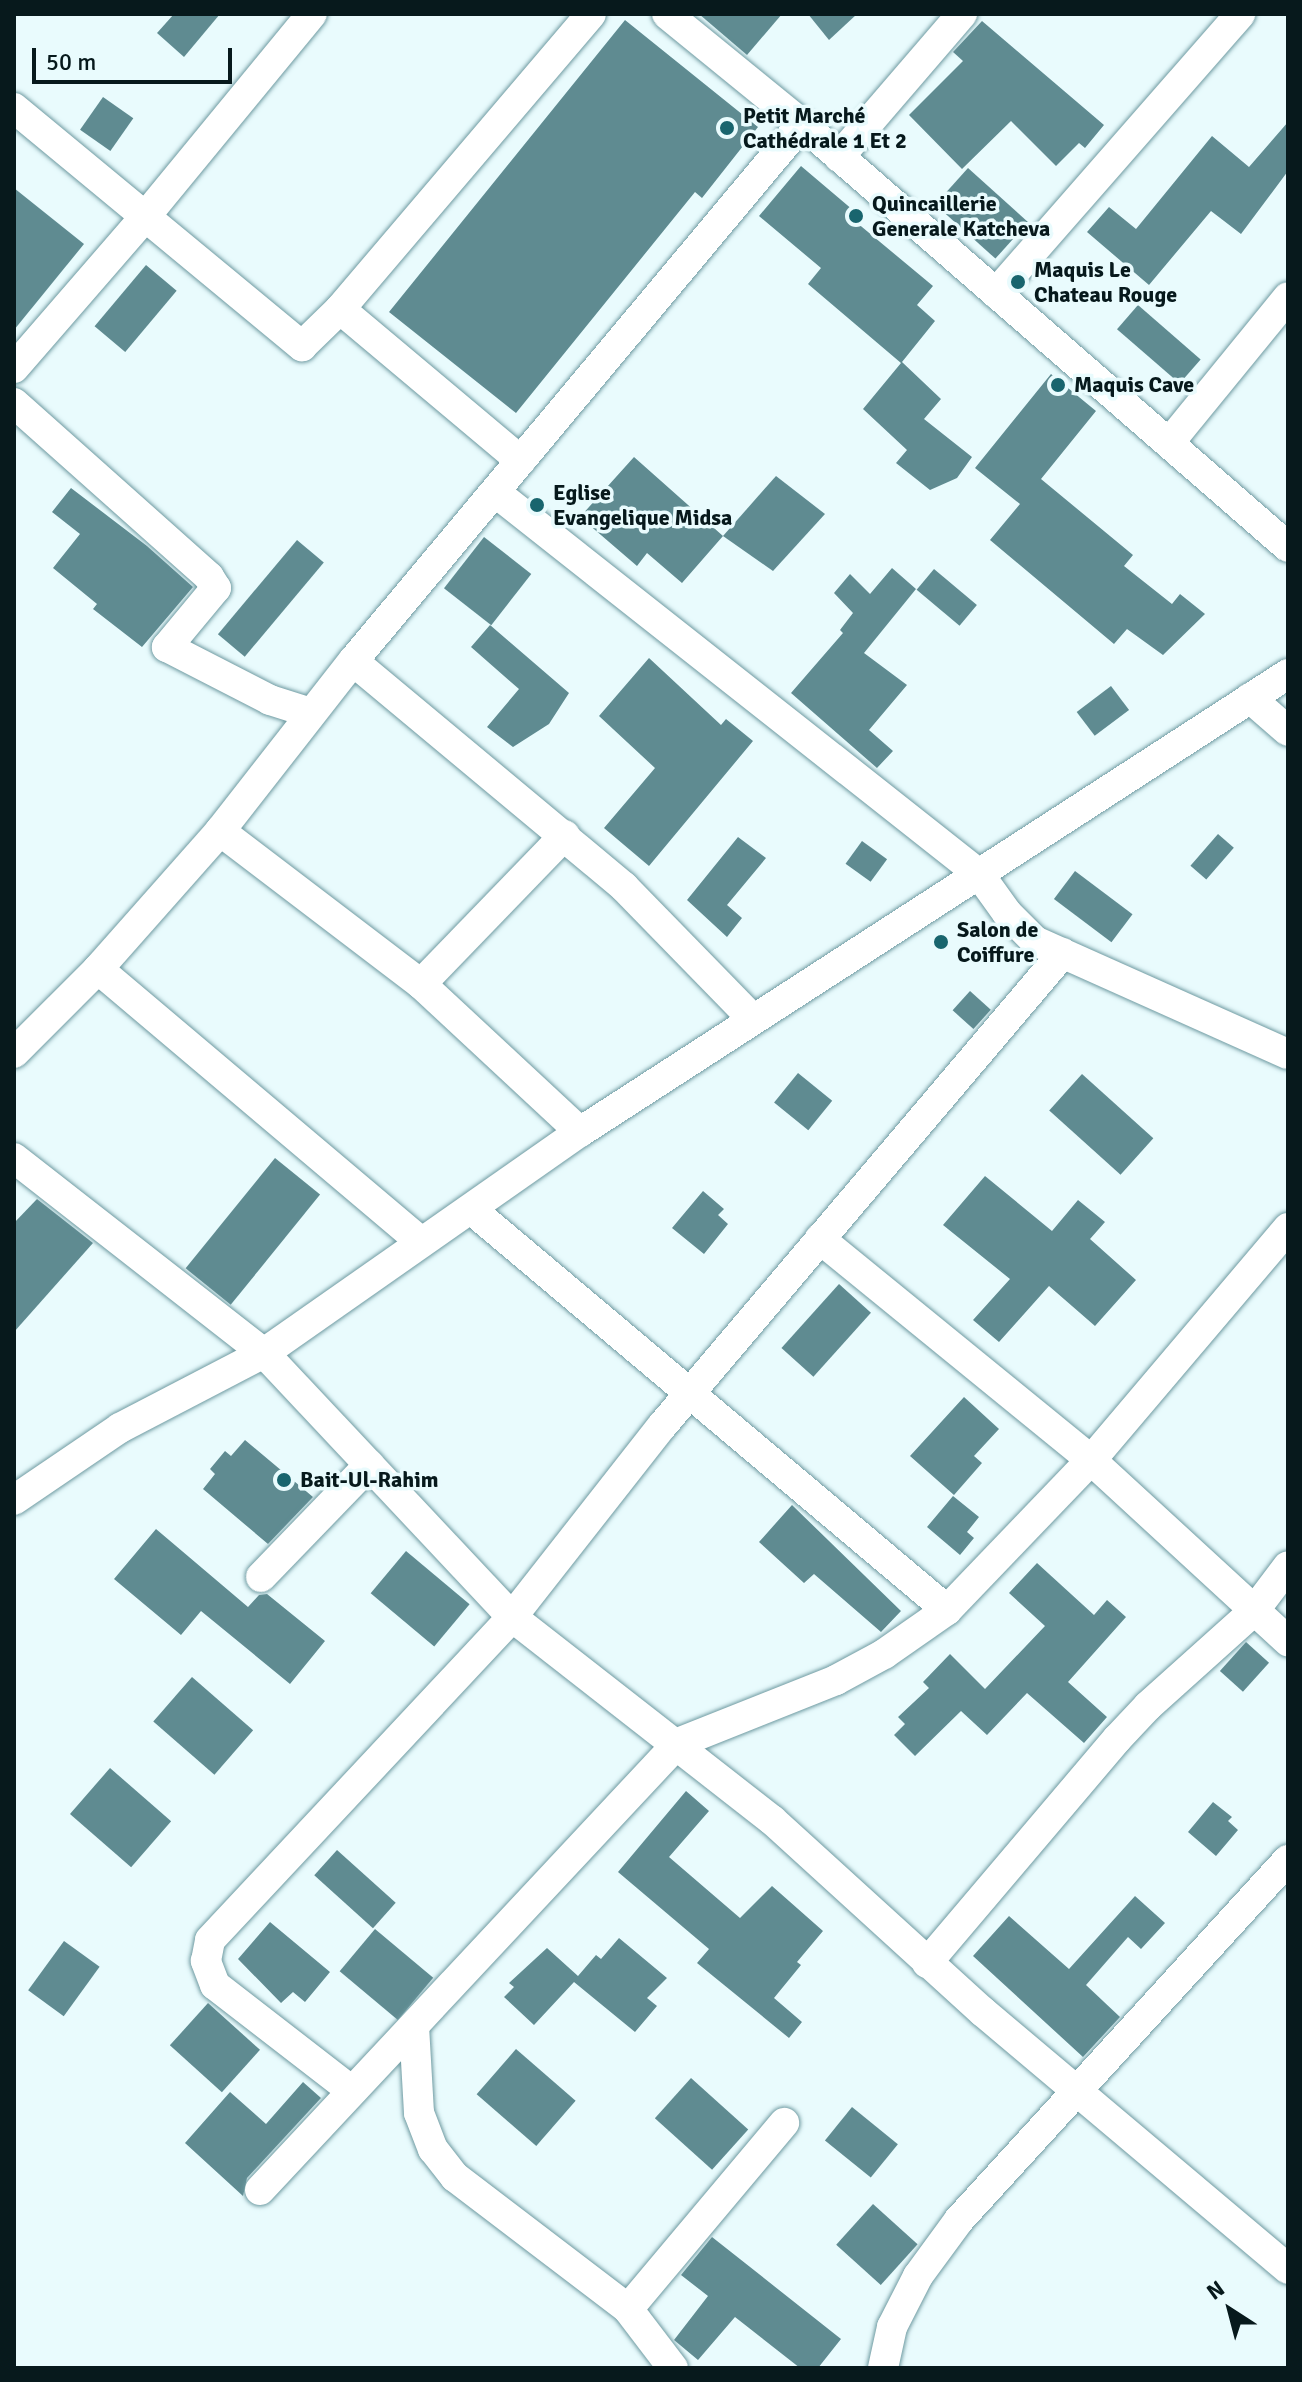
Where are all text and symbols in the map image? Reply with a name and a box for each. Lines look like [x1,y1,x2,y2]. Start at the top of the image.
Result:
scale bar [36,32,236,82]
text: 50 m [46,47,96,77]
place label: Petit Marché Cathédrale 1 Et 2 [743,102,907,154]
marker: Petit Marché Cathédrale 1 Et 2 [718,119,736,137]
place label: Quincaillerie Generale Katcheva [872,190,1050,242]
marker: Quincaillerie Generale Katcheva [847,207,865,225]
place label: Maquis Le Chateau Rouge [1034,256,1177,308]
marker: Maquis Le Chateau Rouge [1009,273,1027,291]
place label: Maquis Cave [1074,372,1194,398]
marker: Maquis Cave [1049,376,1067,394]
place label: Eglise Evangelique Midsa [553,479,732,530]
marker: Eglise Evangelique Midsa [528,496,546,514]
place label: Salon de Coiffure [957,916,1038,968]
marker: Salon de Coiffure [932,933,950,951]
place label: Bait-Ul-Rahim [300,1467,439,1493]
marker: Bait-Ul-Rahim [275,1471,293,1489]
north arrow [1190,2270,1270,2350]
text: N [1201,2275,1230,2306]

